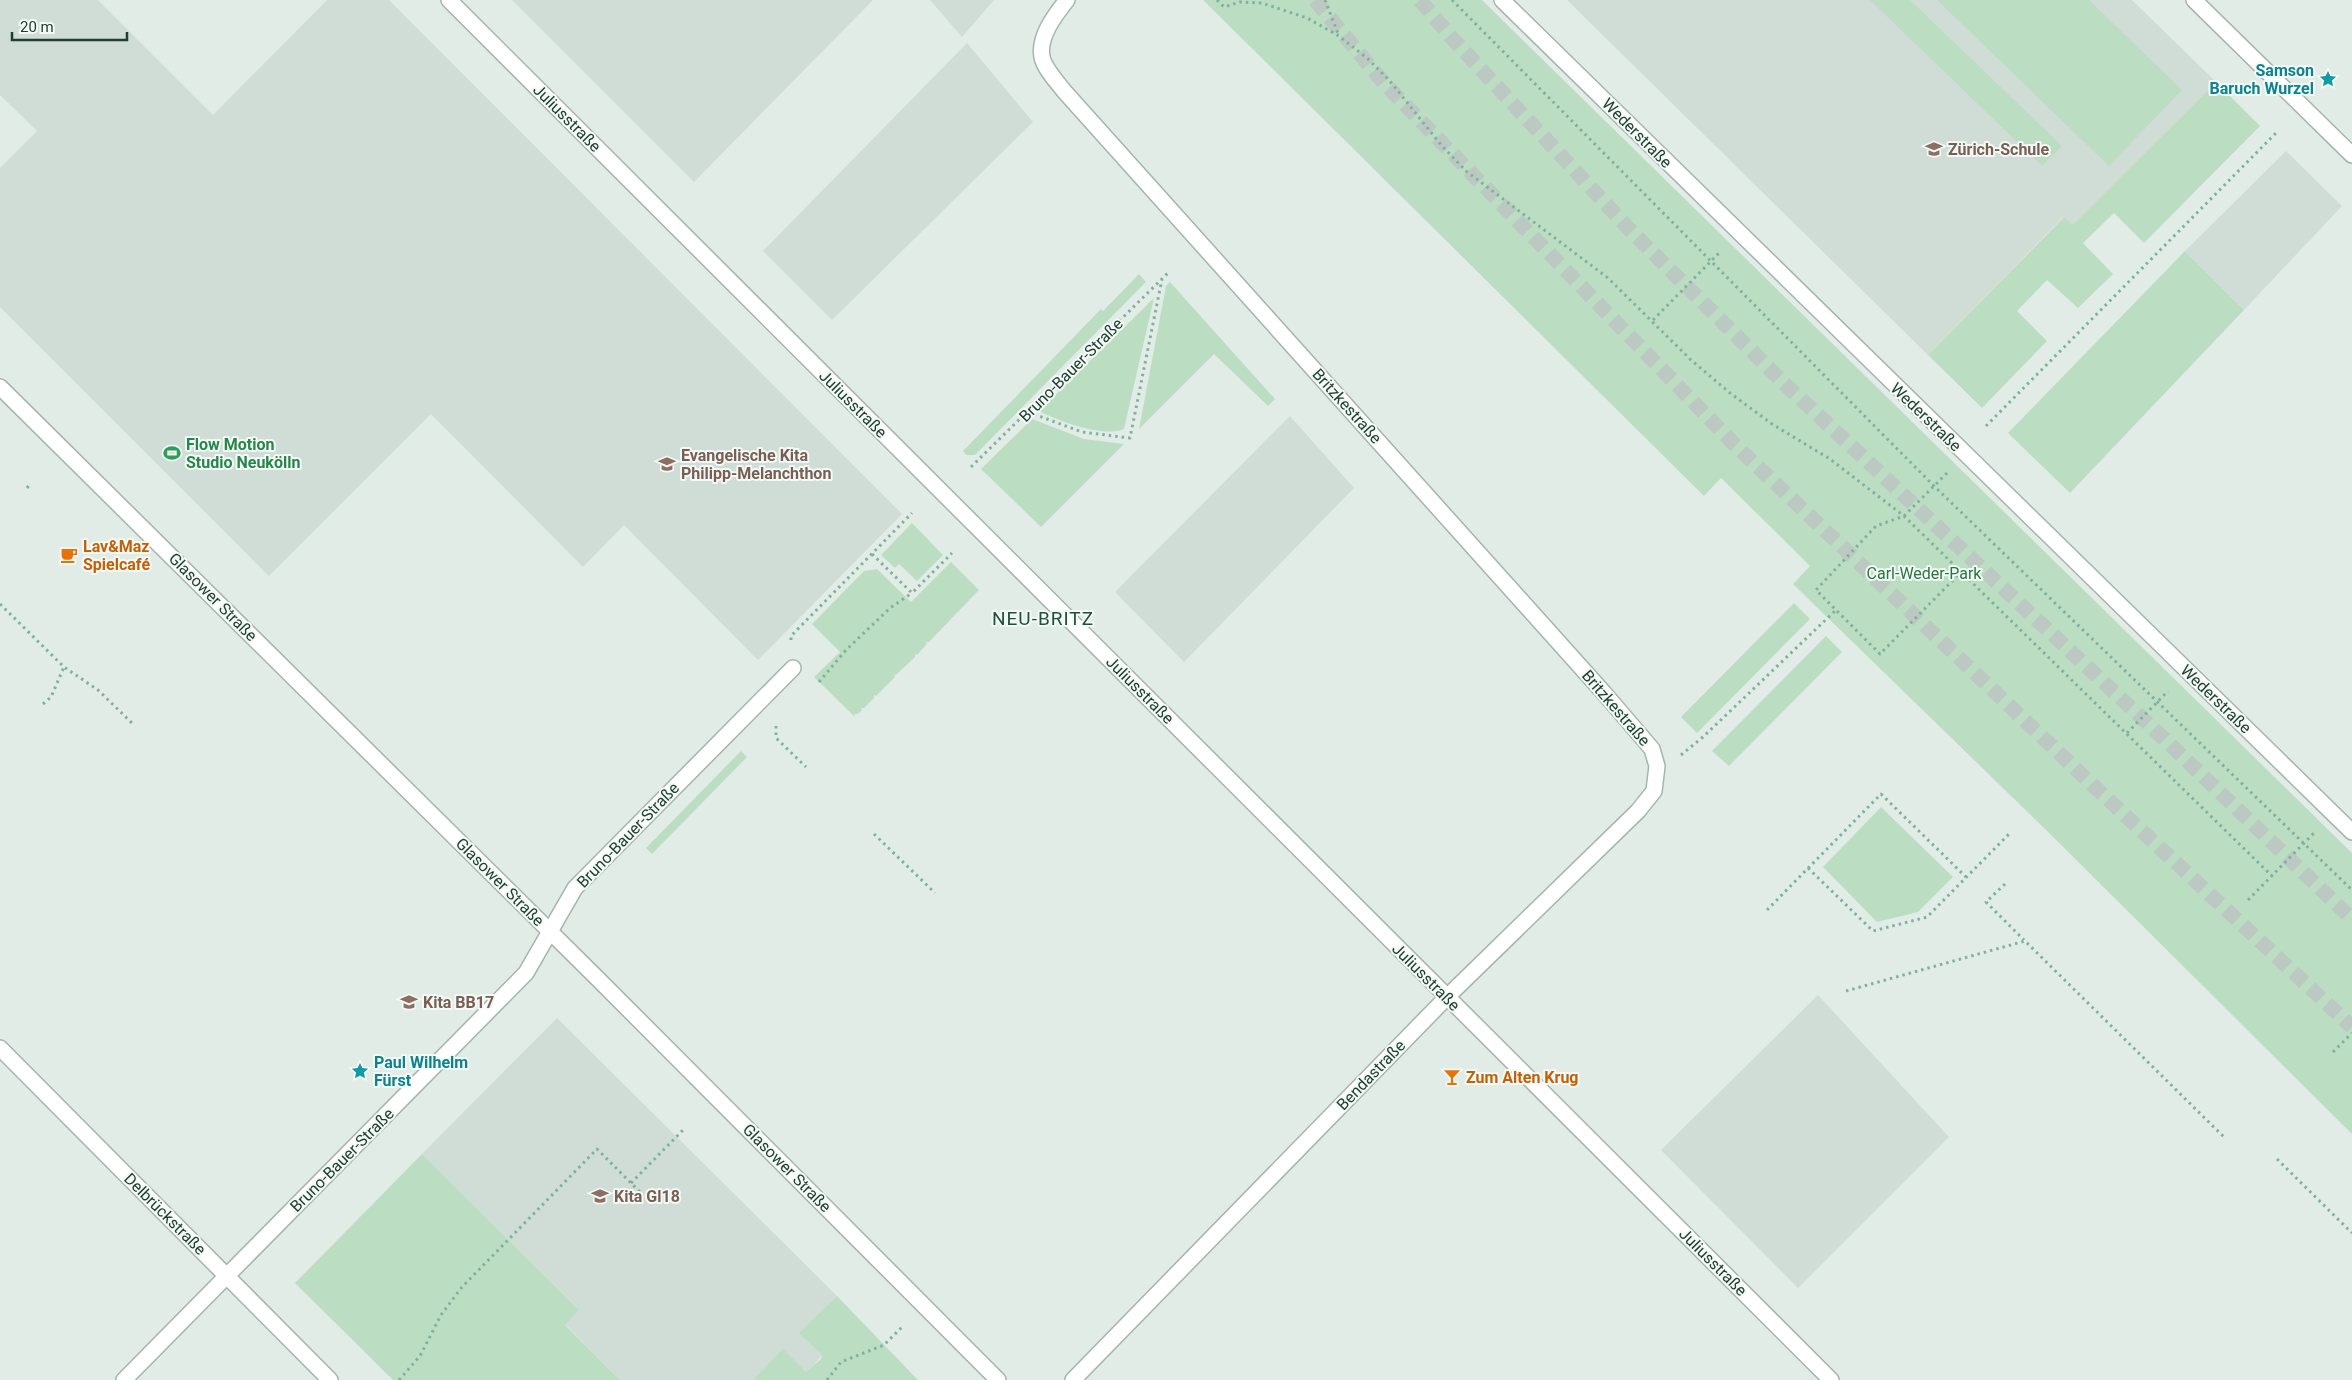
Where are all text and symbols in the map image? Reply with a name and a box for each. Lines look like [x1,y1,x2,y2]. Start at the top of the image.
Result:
scale bar [12,10,128,42]
text: 20 m [20,18,54,36]
place label: Samson Baruch Wurzel [2210,61,2314,98]
place icon: Samson Baruch Wurzel [2318,69,2338,89]
street label: Juliusstraße [529,80,605,156]
street label: Wederstraße [1598,94,1676,172]
school or university icon: Zürich-Schule [1924,139,1944,159]
place label: Zürich-Schule [1948,140,2050,159]
street label: Bruno-Bauer-Straße [1015,314,1127,426]
street label: Britzkestraße [1308,365,1386,447]
street label: Juliusstraße [815,366,891,442]
street label: Wederstraße [1887,379,1965,455]
place label: Flow Motion Studio Neukölln [186,435,300,472]
sports icon: Flow Motion Studio Neukölln [162,443,182,463]
place label: Evangelische Kita Philipp-Melanchthon [681,446,831,483]
school or university icon: Evangelische Kita Philipp-Melanchthon [657,454,677,474]
place label: Lav&Maz Spielcafé [83,537,150,574]
cafe icon: Lav&Maz Spielcafé [59,545,79,565]
street label: Glasower Straße [165,549,261,645]
park label: Carl-Weder-Park [1867,564,1982,583]
district label: NEU-BRITZ [992,607,1094,630]
street label: Juliusstraße [1102,652,1178,728]
street label: Wederstraße [2177,661,2255,737]
street label: Britzkestraße [1578,666,1654,750]
street label: Bruno-Bauer-Straße [573,778,683,892]
street label: Glasower Straße [452,834,548,930]
street label: Juliusstraße [1388,939,1464,1015]
school or university icon: Kita BB17 [399,992,419,1012]
place label: Kita BB17 [423,993,494,1012]
street label: Bendastraße [1333,1036,1409,1114]
place label: Paul Wilhelm Fürst [374,1053,468,1090]
place icon: Paul Wilhelm Fürst [350,1061,370,1081]
bar icon: Zum Alten Krug [1442,1067,1462,1087]
place label: Zum Alten Krug [1466,1068,1578,1087]
street label: Bruno-Bauer-Straße [286,1104,398,1216]
street label: Glasower Straße [739,1120,835,1216]
street label: Delbrückstraße [120,1169,210,1259]
school or university icon: Kita Gl18 [590,1186,610,1206]
place label: Kita Gl18 [614,1187,680,1206]
street label: Juliusstraße [1675,1224,1751,1300]

